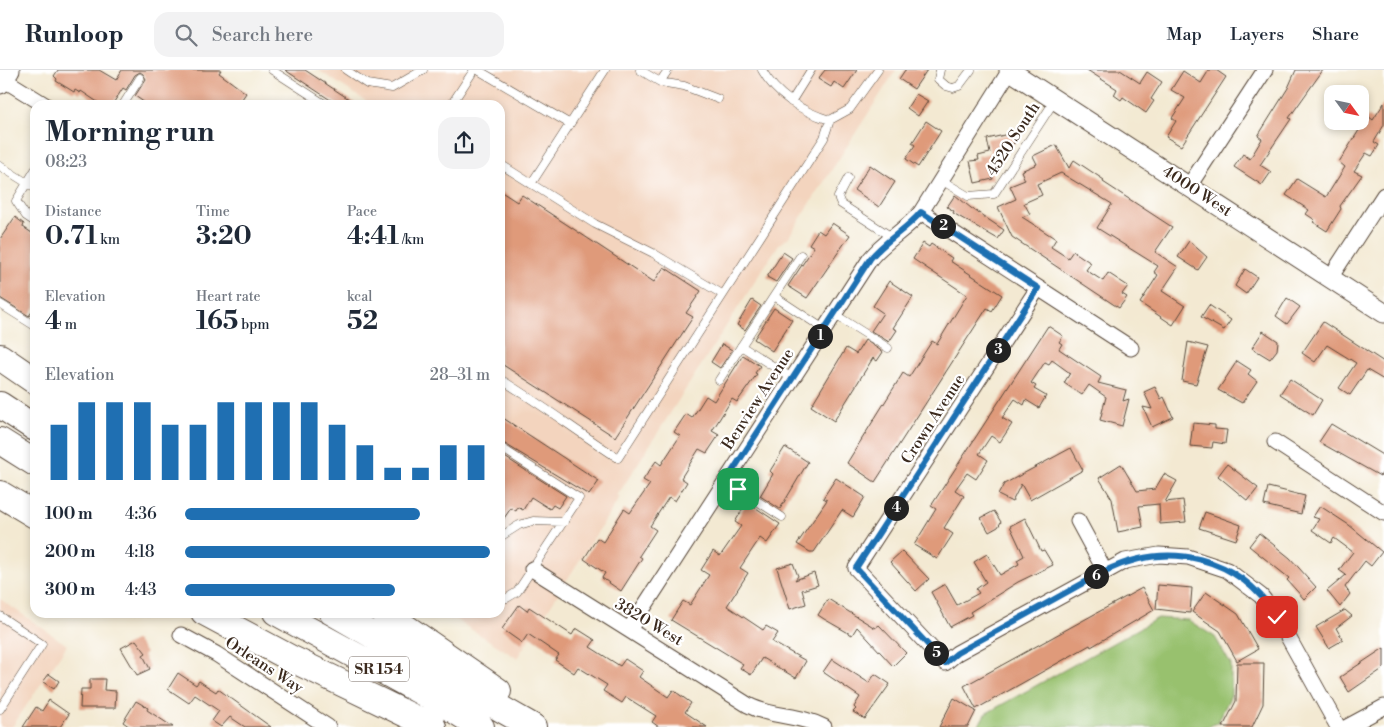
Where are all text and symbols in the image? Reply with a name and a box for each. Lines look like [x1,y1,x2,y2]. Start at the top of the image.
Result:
search box [154,12,504,57]
text: Runloop [25,20,124,50]
icon: search [172,21,200,49]
text: Search here [212,23,313,47]
text: Map [1167,23,1202,46]
text: Layers [1230,23,1284,46]
text: Share [1312,23,1359,46]
north arrow [1324,85,1369,130]
map controls [1324,85,1369,130]
street label: 4520 South [982,98,1045,180]
text: Morning run [45,115,214,150]
button: share [438,117,490,169]
text: 08:23 [45,152,87,172]
street label: 4000 West [1158,161,1236,221]
text: Distance [45,203,102,221]
text: Time [196,203,230,221]
text: Pace [347,203,377,221]
pin: 2 [930,214,956,238]
text: 2 [939,217,948,235]
text: 0.71 [45,221,97,252]
text: 3:20 [196,221,252,252]
text: 4:41 [347,221,399,252]
text: km [97,231,120,249]
text: /km [399,231,424,249]
text: Elevation [45,288,106,306]
text: Heart rate [196,288,261,306]
text: kcal [347,288,372,306]
text: 4 [45,306,62,337]
text: 165 [196,306,238,337]
text: 52 [347,306,378,337]
text: m [62,316,77,334]
text: bpm [238,316,270,334]
pin: 1 [808,324,832,348]
text: 1 [817,327,824,345]
pin: 3 [986,338,1010,362]
text: 3 [994,341,1003,359]
street label: Benview Avenue [717,344,798,454]
text: Elevation [45,365,114,385]
text: 28–31 m [430,365,490,385]
street label: Crown Avenue [897,370,969,468]
pin [717,468,759,510]
icon: arrive [724,475,752,503]
pin: 4 [884,496,908,520]
text: 4 [892,499,901,517]
text: 100 m [45,504,93,524]
text: 4:36 [125,504,157,524]
text: 200 m [45,542,95,562]
text: 4:18 [125,542,155,562]
pin: 6 [1084,564,1108,588]
text: 6 [1092,567,1101,585]
text: 300 m [45,580,95,600]
text: 4:43 [125,580,157,600]
street label: 3820 West [611,594,687,650]
pin [1256,596,1298,638]
icon: check [1263,603,1291,631]
street label: Orleans Way [221,632,307,698]
pin: 5 [924,640,948,666]
text: 5 [932,644,941,662]
road number: SR 154 [349,656,409,682]

